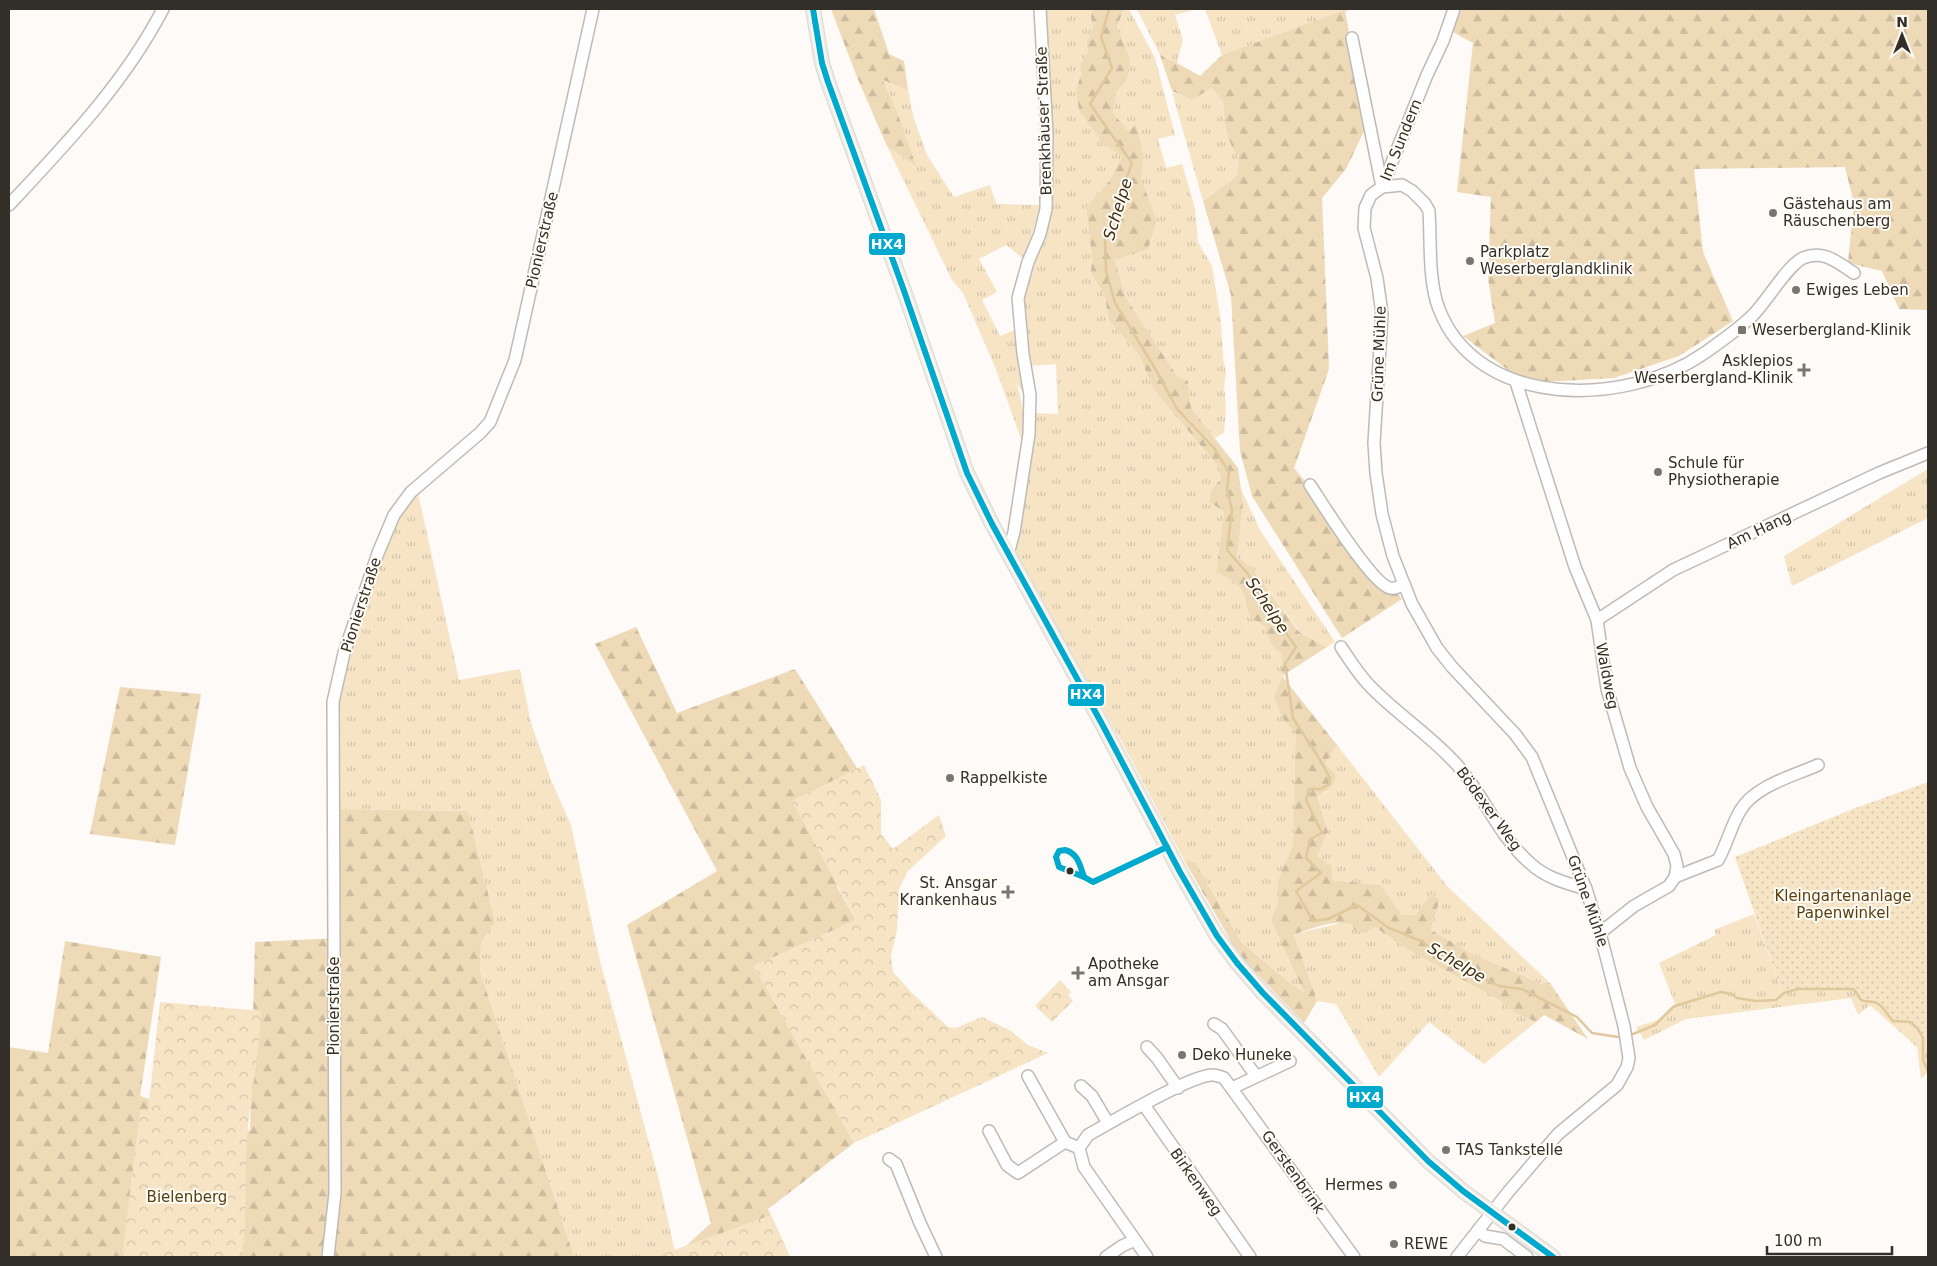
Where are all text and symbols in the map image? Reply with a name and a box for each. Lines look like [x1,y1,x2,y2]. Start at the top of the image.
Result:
north arrow [1877,10,1927,60]
text: N [1896,14,1908,30]
street label: Brenkhäuser Straße [1032,46,1056,196]
street label: Im Sundern [1376,97,1426,183]
water label: Schelpe [1099,176,1136,242]
street label: Pionierstraße [522,190,562,290]
place label: Gästehaus am Räuschenberg [1783,195,1891,230]
marker: Gästehaus am Räuschenberg [1767,207,1779,219]
line badge: HX4 [868,232,906,256]
text: HX4 [871,236,903,252]
place label: Parkplatz Weserberglandklinik [1480,243,1633,278]
marker: Parkplatz Weserberglandklinik [1464,255,1476,267]
place label: Ewiges Leben [1806,281,1909,299]
marker: Ewiges Leben [1790,284,1802,296]
street label: Grüne Mühle [1368,306,1390,402]
place label: Weserbergland-Klinik [1752,321,1911,339]
marker: Weserbergland-Klinik [1736,324,1748,336]
place label: Asklepios Weserbergland-Klinik [1634,352,1793,387]
marker: Asklepios Weserbergland-Klinik [1797,363,1811,377]
place label: Schule für Physiotherapie [1668,454,1779,489]
marker: Schule für Physiotherapie [1652,466,1664,478]
street label: Am Hang [1724,507,1794,553]
street label: Pionierstraße [337,555,385,655]
water label: Schelpe [1242,574,1293,637]
street label: Waldweg [1592,641,1622,711]
line badge: HX4 [1067,683,1105,707]
text: HX4 [1070,686,1102,702]
street label: Bödexer Weg [1453,764,1525,854]
place label: Rappelkiste [960,769,1048,787]
marker: Rappelkiste [944,772,956,784]
street label: Grüne Mühle [1564,853,1612,949]
unlabelled marker [1065,866,1075,876]
place label: St. Ansgar Krankenhaus [899,874,998,909]
marker: St. Ansgar Krankenhaus [1001,885,1015,899]
park label: Kleingartenanlage Papenwinkel [1774,887,1912,922]
water label: Schelpe [1425,938,1489,987]
place label: Apotheke am Ansgar [1088,955,1170,990]
street label: Pionierstraße [325,957,343,1055]
marker: Apotheke am Ansgar [1072,967,1084,979]
place label: Deko Huneke [1192,1046,1292,1064]
marker: Deko Huneke [1176,1049,1188,1061]
line badge: HX4 [1346,1085,1384,1109]
text: HX4 [1349,1089,1381,1105]
street label: Gerstenbrink [1258,1127,1329,1217]
place label: TAS Tankstelle [1455,1141,1563,1159]
marker: TAS Tankstelle [1440,1144,1452,1156]
street label: Birkenweg [1166,1145,1226,1219]
place label: Hermes [1325,1176,1383,1194]
marker: Hermes [1387,1179,1399,1191]
park label: Bielenberg [147,1188,227,1206]
unlabelled marker [1507,1222,1517,1232]
scale bar [1767,1224,1892,1256]
text: 100 m [1774,1232,1822,1250]
place label: REWE [1404,1235,1448,1253]
marker: REWE [1388,1238,1400,1250]

